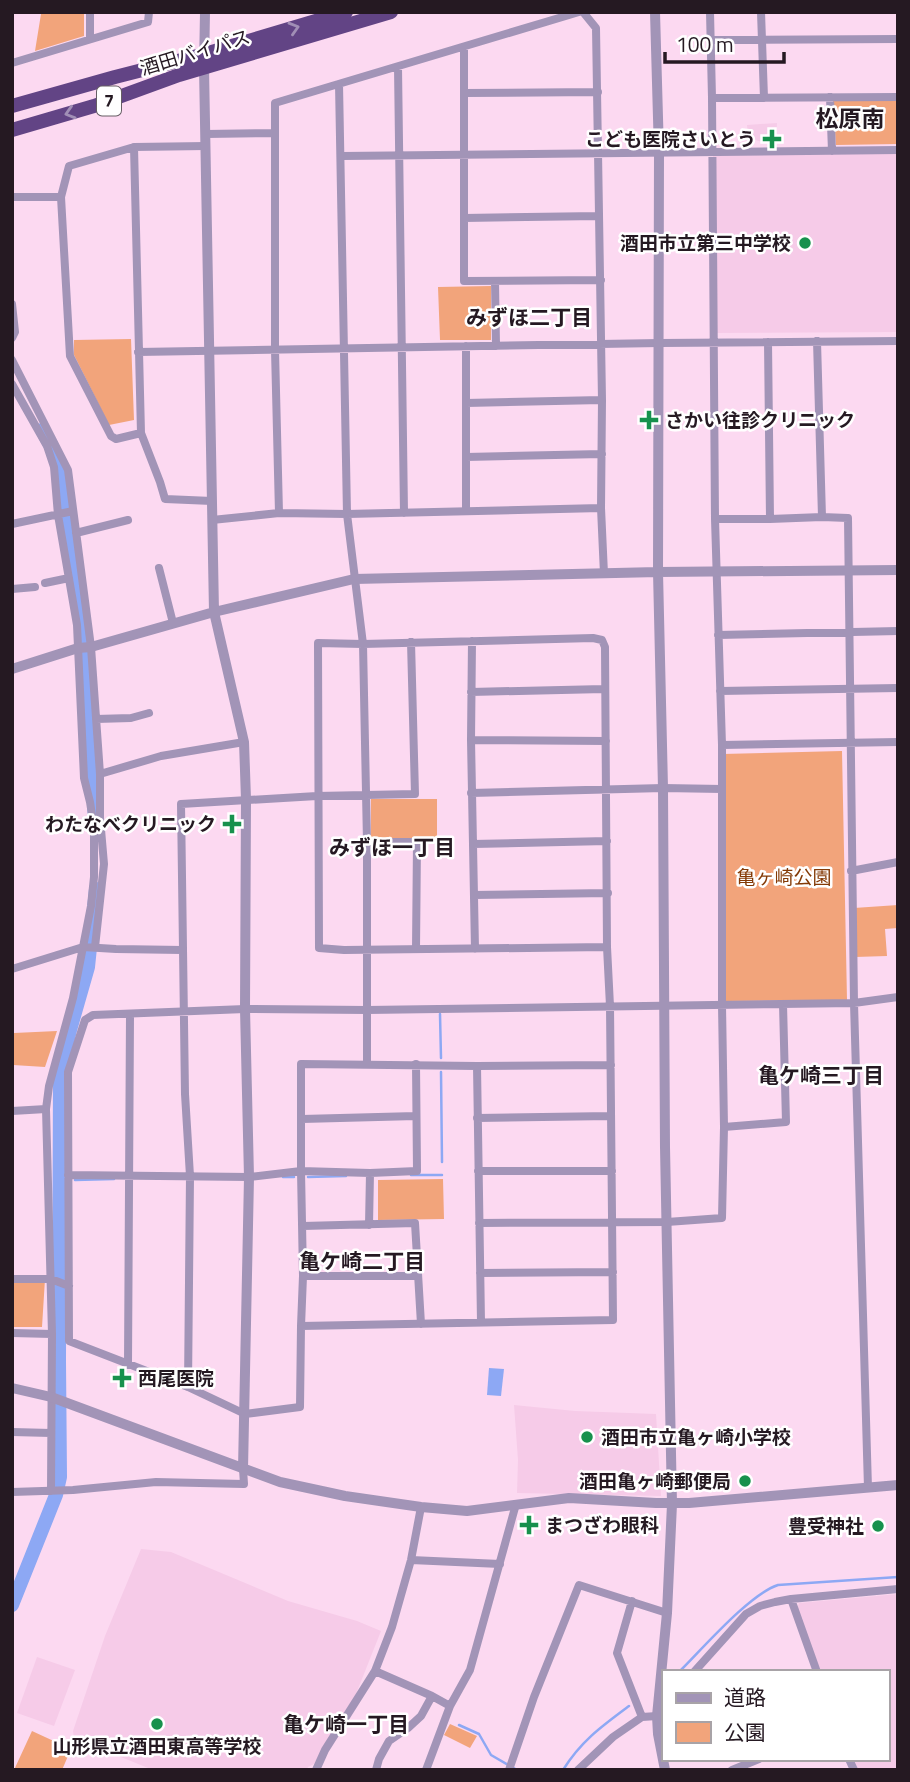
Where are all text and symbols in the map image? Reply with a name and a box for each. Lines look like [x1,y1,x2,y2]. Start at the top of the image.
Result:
street label: 酒田バイパス [136,21,253,82]
one-way arrow [287,21,299,36]
scale bar [665,21,784,65]
text: 100 m [676,28,733,60]
road number: 7 [97,86,121,116]
district label: 松原南 [816,101,885,136]
one-way arrow [64,105,76,120]
place label: こども医院さいとう [585,124,756,153]
marker: こども医院さいとう [762,129,782,149]
place label: 酒田市立第三中学校 [620,228,791,257]
marker: 酒田市立第三中学校 [797,235,813,251]
district label: みずほ二丁目 [466,301,592,333]
place label: さかい往診クリニック [665,405,855,434]
marker: さかい往診クリニック [639,410,659,430]
place label: わたなべクリニック [45,809,216,838]
marker: わたなべクリニック [222,814,242,834]
district label: みずほ一丁目 [329,831,455,863]
park label: 亀ヶ崎公園 [736,862,832,891]
district label: 亀ケ崎三丁目 [758,1059,884,1091]
district label: 亀ケ崎二丁目 [299,1245,425,1277]
place label: 西尾医院 [138,1363,214,1392]
marker: 西尾医院 [112,1368,132,1388]
place label: 酒田市立亀ヶ崎小学校 [601,1422,791,1451]
marker: 酒田市立亀ヶ崎小学校 [579,1429,595,1445]
place label: 酒田亀ヶ崎郵便局 [579,1466,731,1495]
marker: 酒田亀ヶ崎郵便局 [737,1473,753,1489]
place label: まつざわ眼科 [545,1510,659,1539]
place label: 豊受神社 [788,1511,864,1540]
marker: まつざわ眼科 [519,1515,539,1535]
marker: 豊受神社 [870,1518,886,1534]
legend [662,1670,889,1761]
text: 道路 [724,1681,766,1713]
district label: 亀ケ崎一丁目 [283,1708,409,1740]
marker: 山形県立酒田東高等学校 [149,1716,165,1732]
text: 公園 [724,1716,766,1748]
place label: 山形県立酒田東高等学校 [52,1731,262,1760]

